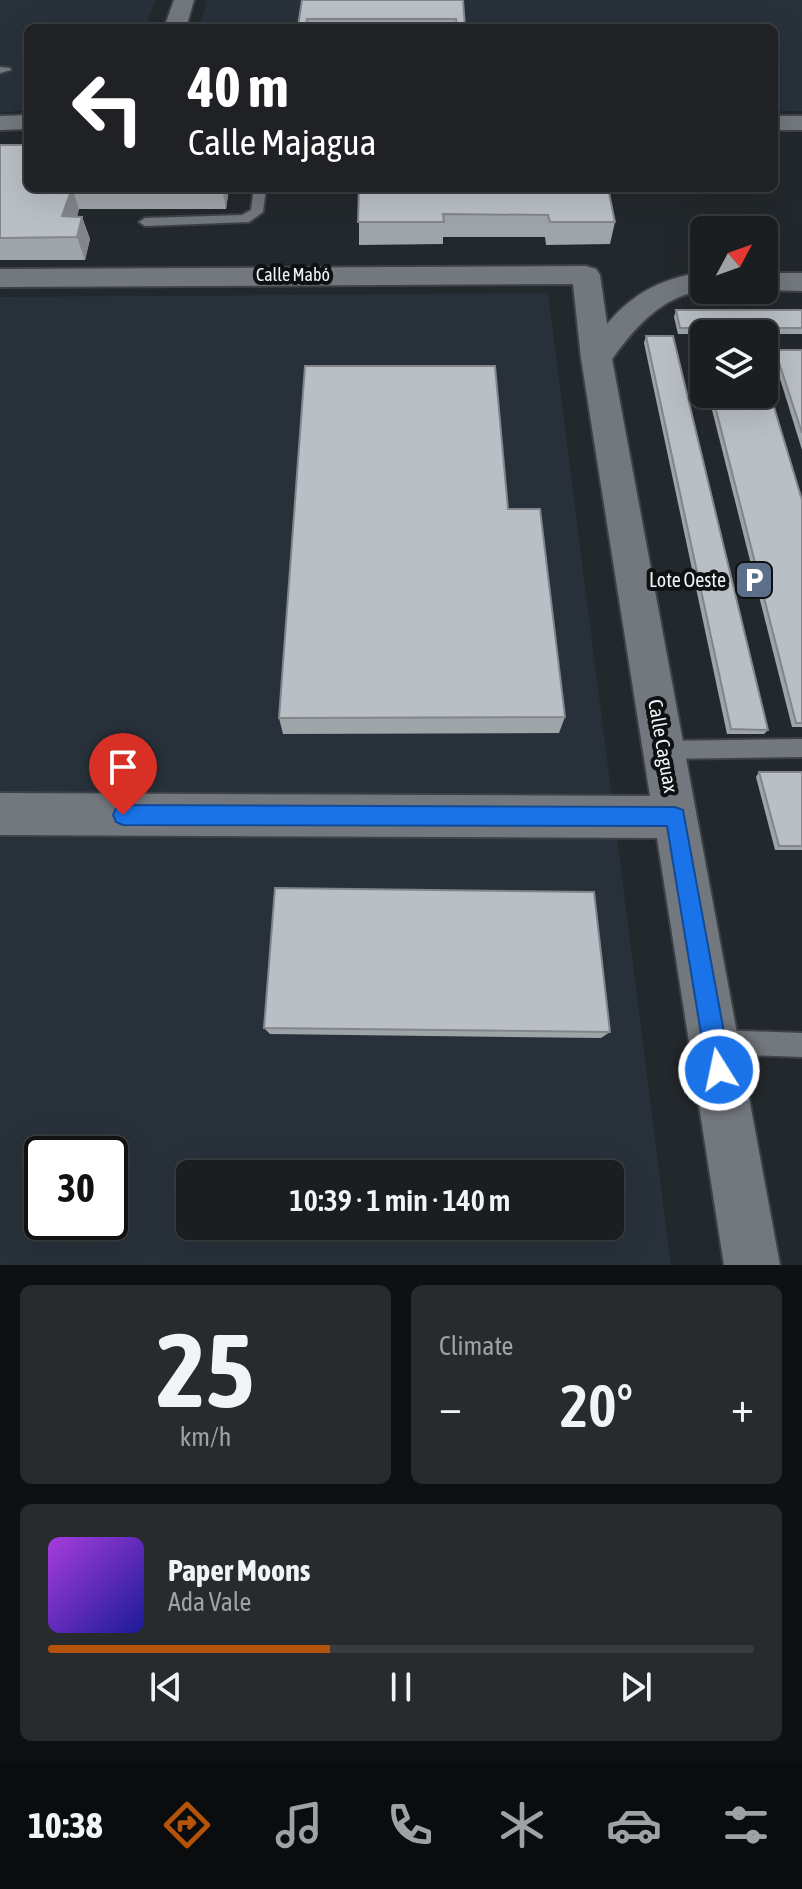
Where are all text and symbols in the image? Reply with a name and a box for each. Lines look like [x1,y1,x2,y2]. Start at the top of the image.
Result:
text: 40 m [188,55,289,119]
icon: left [56,56,160,160]
text: Calle Majagua [188,121,376,163]
north arrow [690,216,778,304]
map controls [690,216,778,408]
street label: Calle Mabó [256,264,330,285]
button: layers [690,320,778,408]
parking icon: Lote Oeste [733,559,775,601]
place label: Lote Oeste [649,568,726,591]
street label: Calle Caguax [644,697,683,794]
pin [89,733,157,815]
icon: arrive [101,745,145,789]
position arrow [677,1028,761,1112]
speed limit sign: 30 [24,1136,128,1240]
text: 10:39 · 1 min · 140 m [290,1183,510,1217]
text: 25 [157,1310,254,1429]
text: Climate [439,1331,513,1361]
text: 20° [560,1371,633,1440]
text: − [439,1381,462,1431]
text: + [731,1381,754,1431]
text: km/h [180,1422,231,1452]
text: Paper Moons [168,1553,310,1587]
text: Ada Vale [168,1587,251,1617]
icon: previous [144,1665,188,1709]
icon: pause [379,1665,423,1709]
icon: next [614,1665,658,1709]
icon: directions [159,1797,215,1853]
icon: music [271,1797,327,1853]
icon: phone [382,1797,438,1853]
icon: climate [494,1797,550,1853]
icon: car [606,1797,662,1853]
icon: filters [718,1797,774,1853]
text: 10:38 [28,1804,103,1846]

